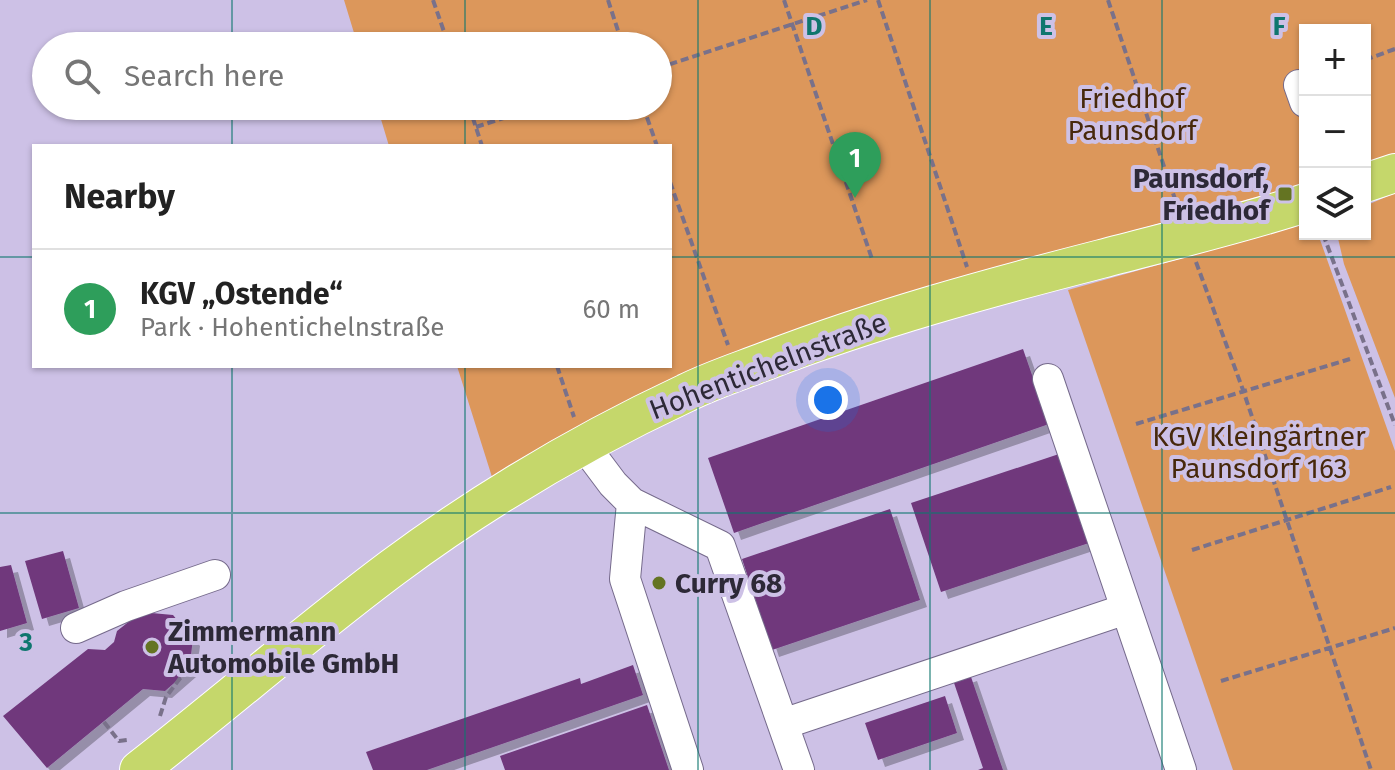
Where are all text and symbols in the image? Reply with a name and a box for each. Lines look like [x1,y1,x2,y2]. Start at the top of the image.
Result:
text: D [806,11,823,42]
text: E [1039,11,1053,42]
text: F [1273,11,1286,42]
map controls [1299,24,1371,240]
button: + [1299,24,1371,96]
search box [32,32,672,120]
icon: search [60,54,104,98]
text: Search here [124,58,284,94]
park label: Friedhof Paunsdorf [1067,82,1199,147]
button: − [1299,96,1371,168]
pin: 1 [829,132,881,198]
place label: Paunsdorf, Friedhof [1133,162,1272,227]
button: layers [1299,168,1371,240]
text: Nearby [64,176,175,217]
marker: Paunsdorf, Friedhof [1276,185,1294,203]
text: KGV „Ostende“ [140,276,343,312]
text: 1 [84,294,96,325]
text: 60 m [582,294,640,325]
street label: Hohentichelnstraße [645,306,891,426]
text: Park · Hohentichelnstraße [140,312,445,343]
your location [808,380,848,420]
park label: KGV Kleingärtner Paunsdorf 163 [1152,420,1366,485]
place label: Curry 68 [675,567,782,600]
marker: Curry 68 [650,574,668,592]
place label: Zimmermann Automobile GmbH [167,615,399,680]
text: 3 [18,627,33,658]
marker: Zimmermann Automobile GmbH [143,638,161,656]

